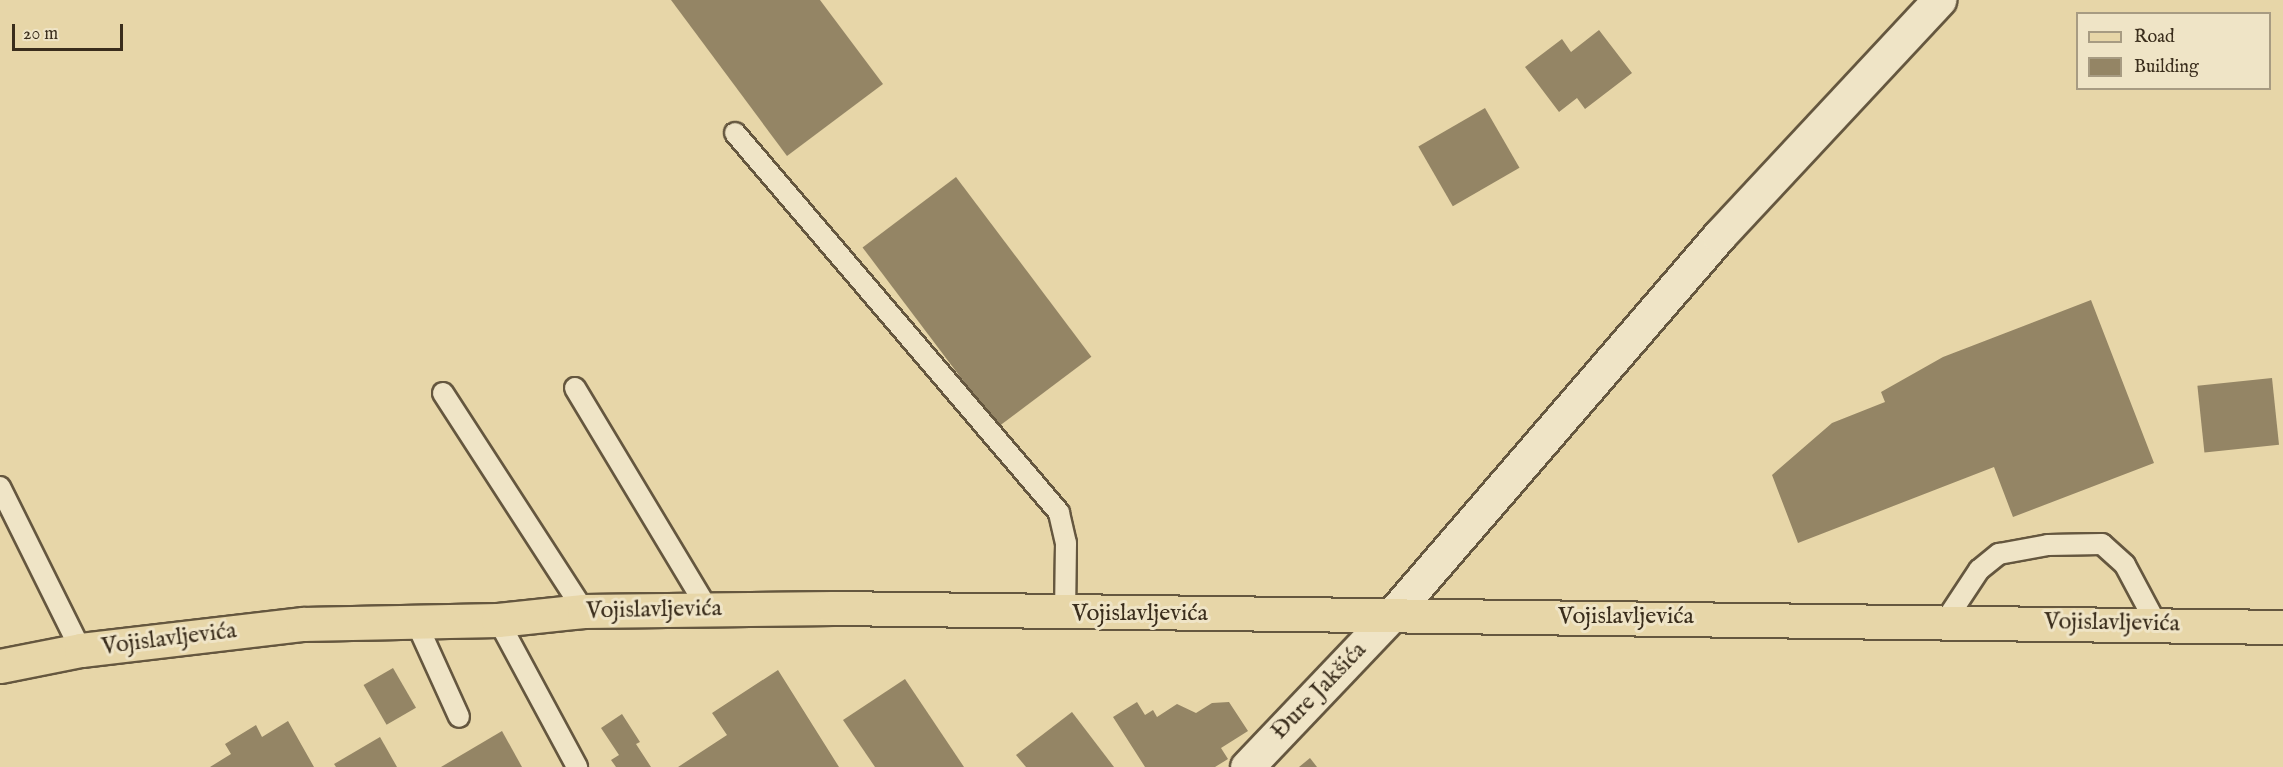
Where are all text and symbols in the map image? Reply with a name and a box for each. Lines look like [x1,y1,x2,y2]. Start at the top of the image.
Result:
scale bar [15,12,126,50]
legend [2076,12,2271,90]
text: 20 m [23,23,58,46]
text: Road [2134,26,2175,49]
text: Building [2134,56,2199,79]
street label: Vojislavljevića [586,594,722,626]
street label: Vojislavljevića [1072,600,1208,628]
street label: Vojislavljevića [1558,603,1694,631]
street label: Vojislavljevića [2044,607,2180,639]
street label: Vojislavljevića [100,616,238,662]
street label: Đure Jakšića [1265,636,1373,746]

